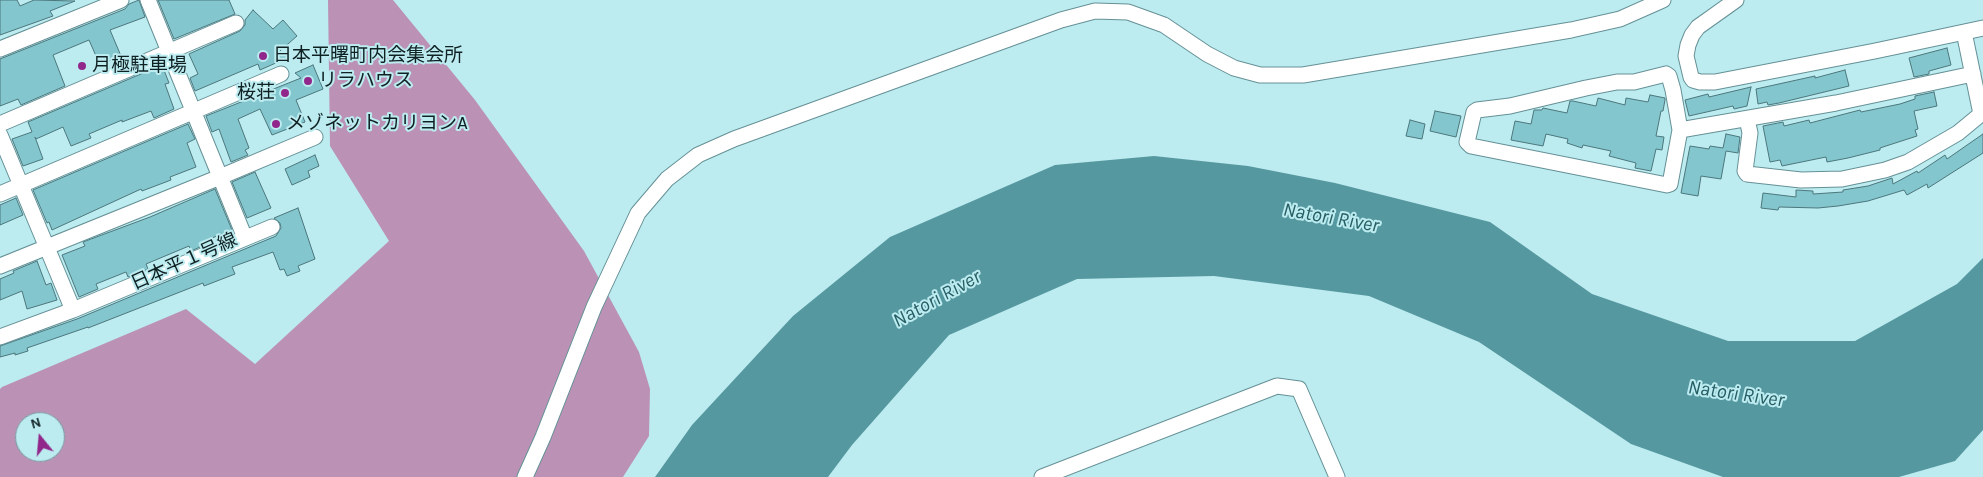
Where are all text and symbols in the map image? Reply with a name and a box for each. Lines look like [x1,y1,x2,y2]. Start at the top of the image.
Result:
place label: 日本平曙町内会集会所 [273,45,463,67]
marker: 日本平曙町内会集会所 [257,50,269,62]
place label: 月極駐車場 [92,55,187,77]
marker: 月極駐車場 [76,60,88,72]
place label: リラハウス [318,70,413,92]
marker: リラハウス [302,75,314,87]
place label: 桜荘 [237,82,275,104]
marker: 桜荘 [279,87,291,99]
place label: メゾネットカリヨンA [286,113,468,135]
marker: メゾネットカリヨンA [270,118,282,130]
water label: Natori River [1281,198,1381,238]
street label: 日本平１号線 [127,228,241,296]
water label: Natori River [889,265,985,333]
water label: Natori River [1686,375,1786,413]
north arrow [15,412,65,462]
text: N [28,414,43,433]

